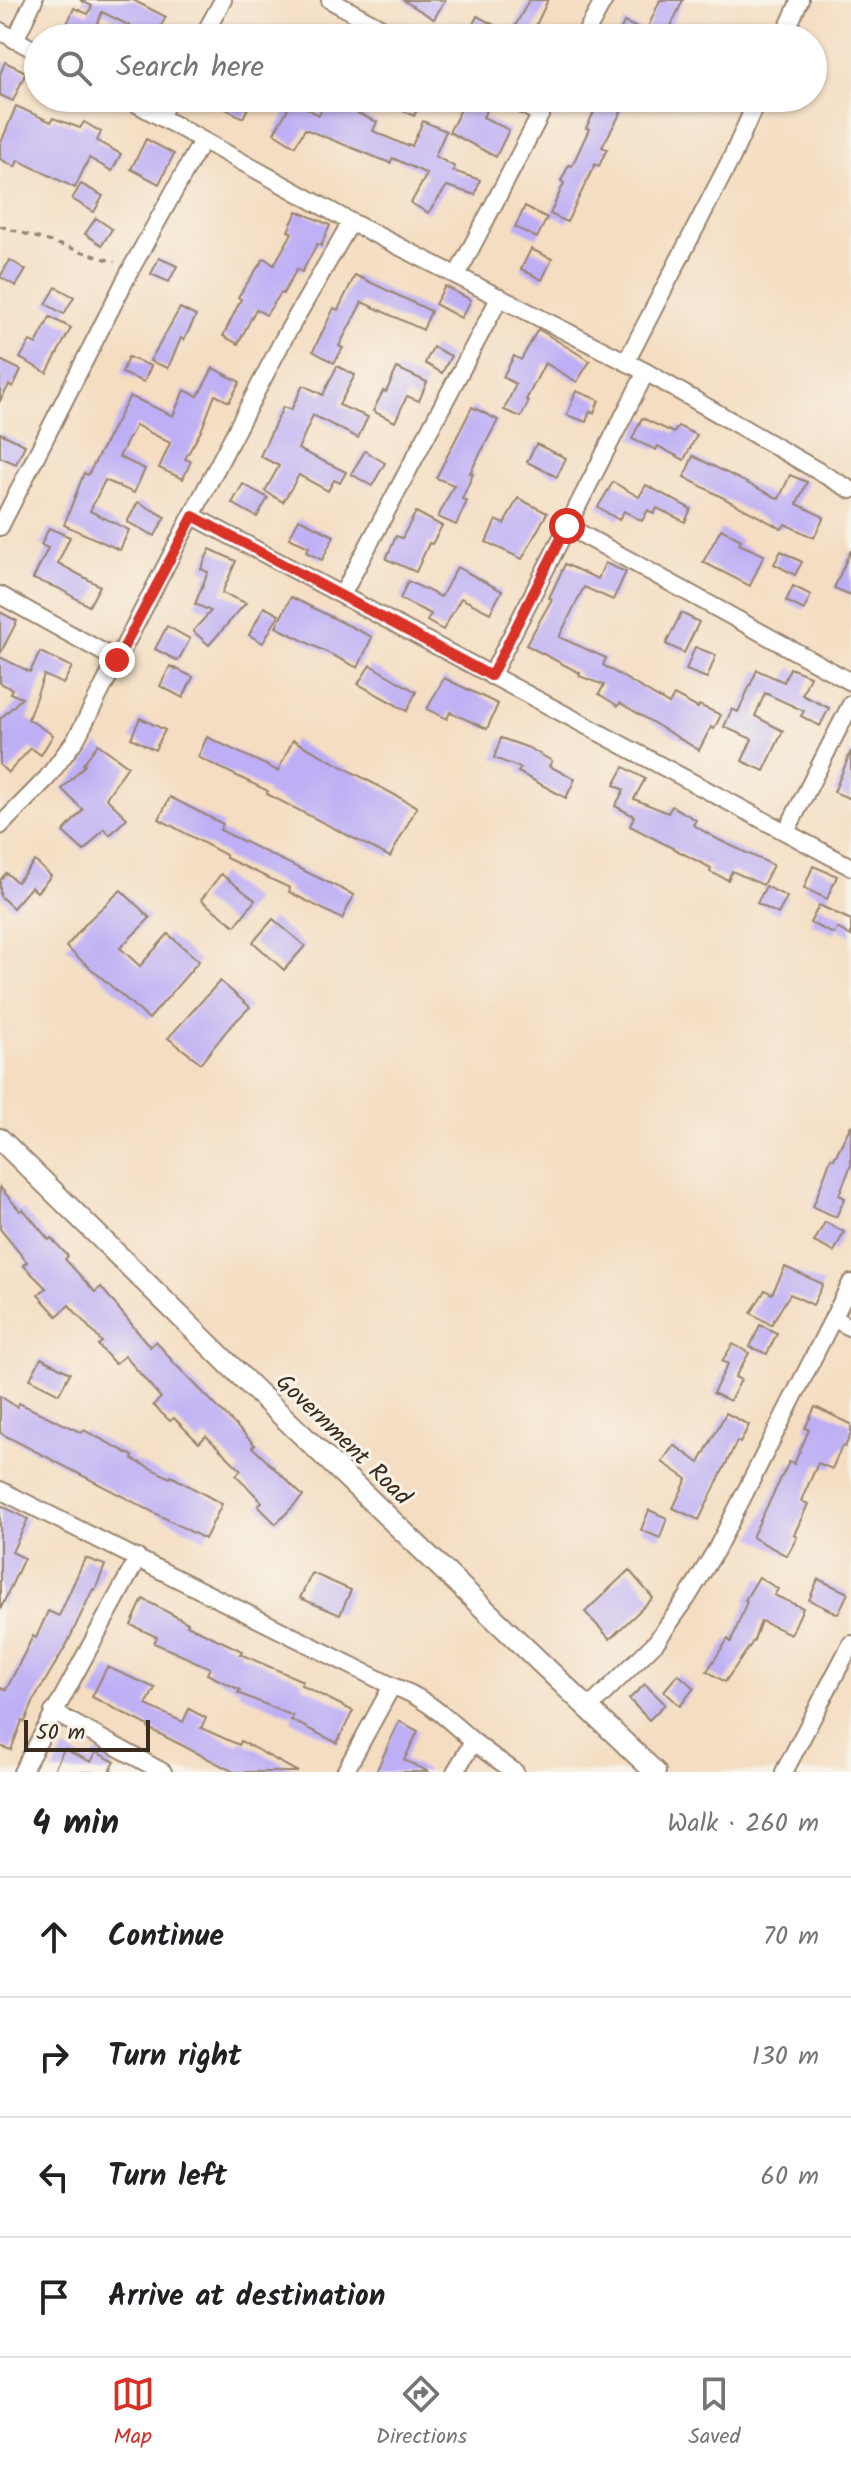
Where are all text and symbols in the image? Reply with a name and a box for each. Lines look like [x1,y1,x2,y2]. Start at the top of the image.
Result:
search box [24,24,827,112]
text: Search here [116,44,264,92]
icon: search [52,46,96,90]
route start [549,508,585,544]
route end [99,642,135,678]
street label: Government Road [266,1365,421,1516]
scale bar [24,1716,150,1752]
text: 50 m [36,1716,85,1751]
text: 4 min [32,1797,119,1851]
text: Walk · 260 m [667,1803,819,1845]
text: Continue [108,1913,224,1961]
icon: ahead [32,1915,76,1959]
text: 70 m [763,1916,819,1958]
text: Turn right [108,2033,241,2081]
icon: right [32,2035,76,2079]
text: 130 m [752,2036,819,2078]
text: Turn left [108,2153,227,2201]
icon: left [32,2155,76,2199]
text: 60 m [760,2156,819,2198]
text: Arrive at destination [108,2273,385,2321]
icon: arrive [32,2275,76,2319]
tab: Map [111,2372,155,2455]
tab: Directions [376,2372,467,2455]
tab: Saved [688,2372,740,2455]

